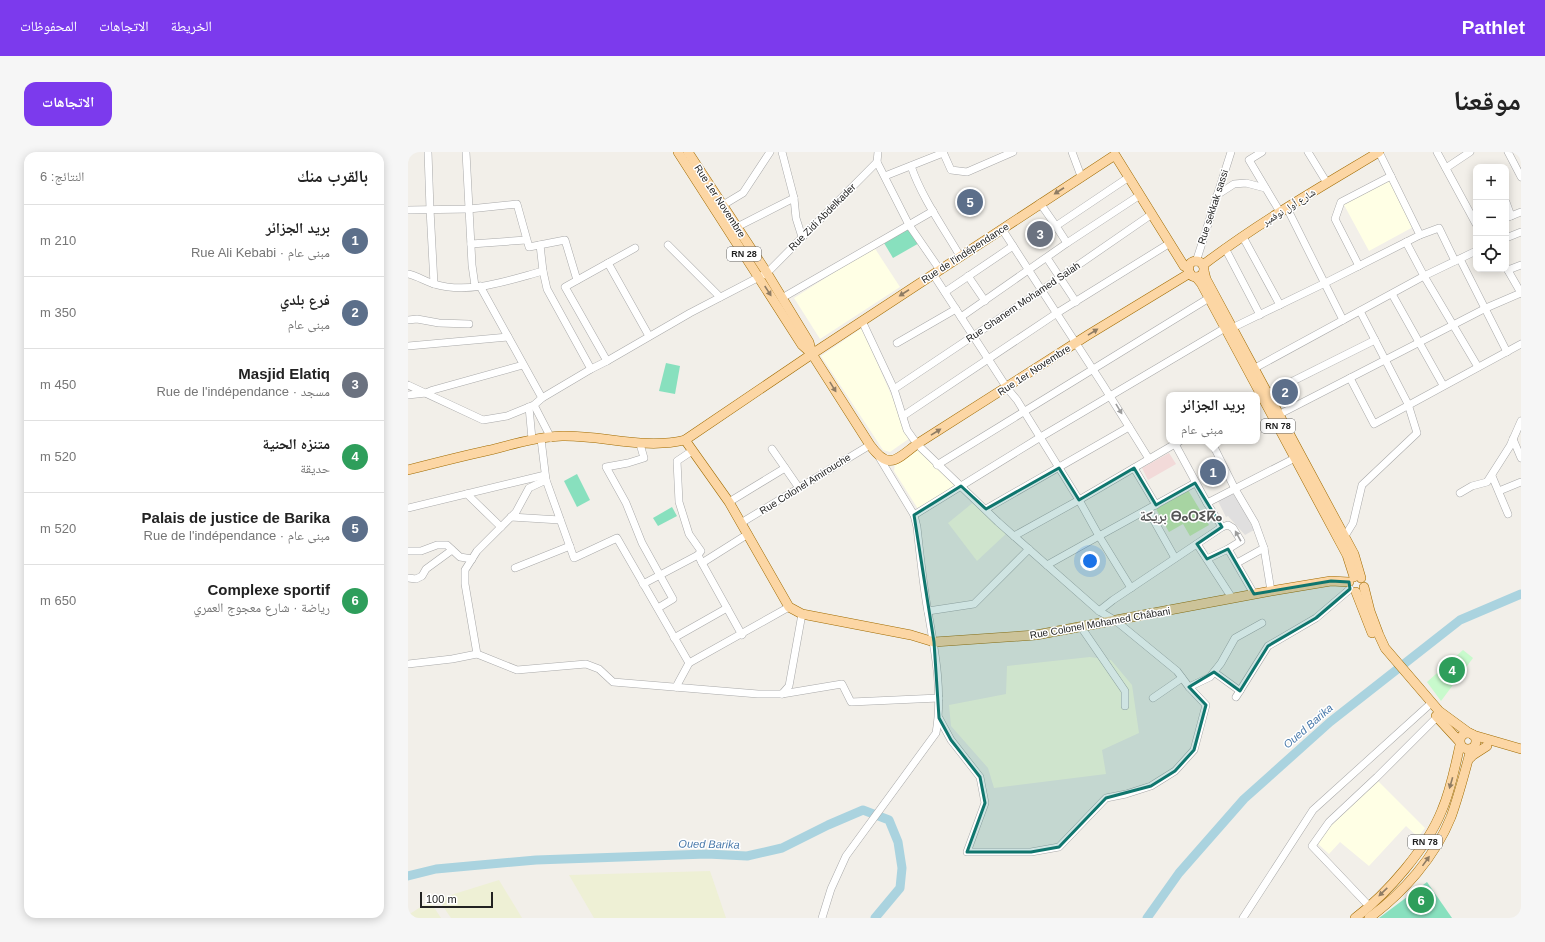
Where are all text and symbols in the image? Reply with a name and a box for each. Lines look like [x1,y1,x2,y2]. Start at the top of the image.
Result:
text: Pathlet [1462,17,1525,38]
text: المحفوظات [20,18,77,34]
text: الاتجاهات [99,18,149,34]
text: الخريطة [171,18,212,34]
button: الاتجاهات [24,82,112,126]
text: موقعنا [1453,85,1521,116]
street label: Rue 1er Novembre [692,163,748,240]
map controls [1473,164,1509,272]
button: + [1473,164,1509,200]
text: بالقرب منك [297,167,368,186]
street label: Rue sekkak sassi [1196,168,1230,246]
text: النتائج: 6 [40,169,84,184]
street label: Rue Zidi Abdelkader [786,181,858,253]
street label: شارع أول نوفمبر [1259,185,1318,229]
pin: 5 [957,187,983,217]
one-way arrow [1054,187,1064,195]
button: − [1473,200,1509,236]
text: بريد الجزائر [266,219,330,236]
pin: 3 [1027,219,1053,249]
street label: Rue de l'indépendance [919,220,1011,285]
text: 210 m [40,233,76,248]
text: 1 [351,233,359,248]
button: locate [1473,236,1509,272]
text: مبنى عام · Rue Ali Kebabi [191,245,330,260]
road number: RN 28 [727,247,761,261]
street label: Rue Ghanem Mohamed Salah [964,260,1082,344]
one-way arrow [764,285,771,297]
one-way arrow [898,290,909,297]
text: فرع بلدي [280,291,330,308]
text: 350 m [40,305,76,320]
text: 2 [351,305,359,320]
text: مبنى عام [288,317,330,332]
one-way arrow [1088,328,1098,336]
street label: Rue 1er Novembre [996,342,1073,398]
text: Masjid Elatiq [238,365,330,382]
text: 450 m [40,377,76,392]
text: 3 [351,377,359,392]
pin: 2 [1272,377,1298,407]
one-way arrow [829,381,837,392]
text: مسجد · Rue de l'indépendance [156,384,330,399]
popup [1166,392,1260,444]
text: بريد الجزائر [1181,396,1245,413]
one-way arrow [1115,403,1122,415]
road number: RN 78 [1261,419,1295,433]
text: مبنى عام [1181,422,1223,437]
one-way arrow [931,428,941,436]
text: متنزه الحنية [263,435,330,452]
text: 520 m [40,449,76,464]
text: 4 [351,449,359,464]
street label: Rue Colonel Amirouche [758,451,853,517]
pin: 1 [1200,457,1226,487]
text: حديقة [300,461,330,476]
district label: بريكة ⴱⴰⵔⵉⴽⴰ [1140,508,1222,525]
text: Palais de justice de Barika [142,509,330,526]
text: 520 m [40,521,76,536]
text: 5 [351,521,359,536]
text: مبنى عام · Rue de l'indépendance [144,528,330,543]
one-way arrow [1235,530,1241,542]
your location [1080,551,1100,571]
text: Complexe sportif [207,581,330,598]
text: 650 m [40,593,76,608]
text: 6 [351,593,359,608]
text: رياضة · شارع معجوج العمري [193,600,330,615]
street label: Rue Colonel Mohamed Châbani [1029,605,1171,641]
pin: 4 [1439,655,1465,685]
water label: Oued Barika [1281,701,1335,751]
one-way arrow [1448,777,1454,789]
road number: RN 78 [1408,835,1442,849]
water label: Oued Barika [678,837,740,851]
one-way arrow [1421,855,1430,866]
pin: 6 [1408,885,1434,915]
one-way arrow [1378,887,1388,897]
scale bar [420,890,493,909]
text: 100 m [426,893,457,905]

